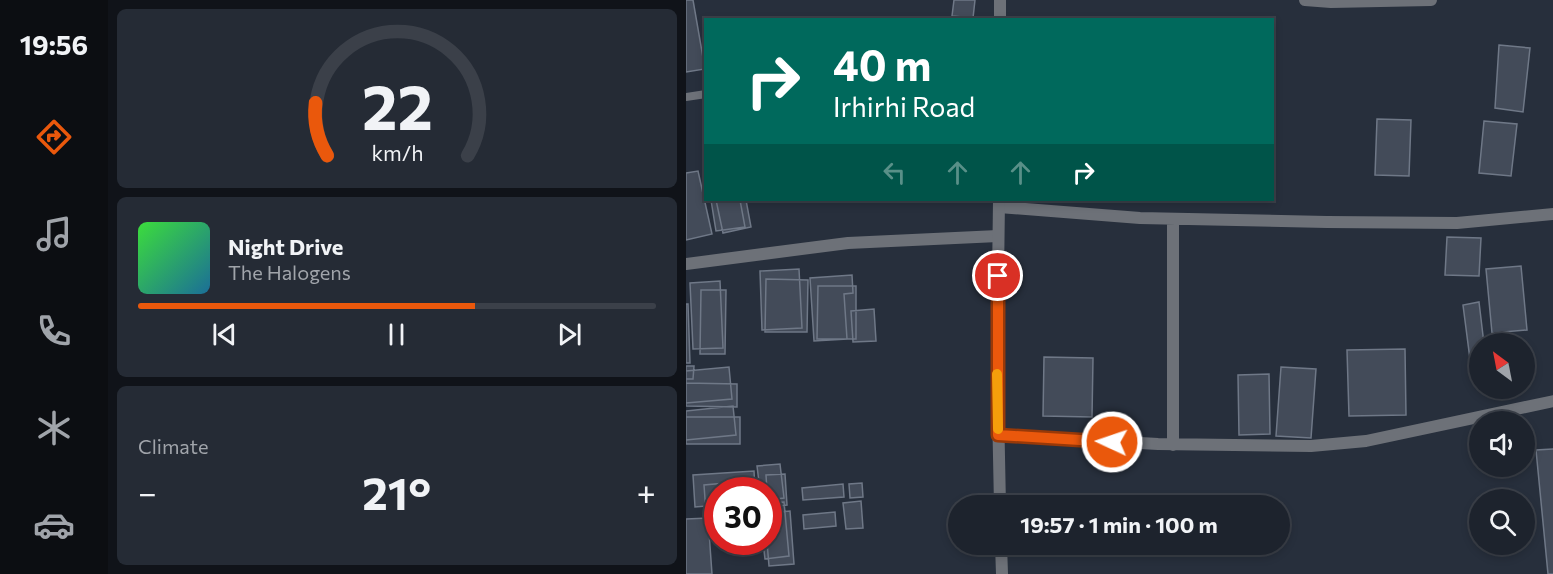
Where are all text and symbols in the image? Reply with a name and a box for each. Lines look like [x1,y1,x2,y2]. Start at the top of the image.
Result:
text: 19:56 [20,28,88,61]
text: 40 m [833,38,931,90]
icon: right [734,42,812,120]
text: 22 [361,67,433,143]
text: Irhirhi Road [833,90,975,123]
icon: directions [33,116,75,158]
text: km/h [371,139,423,165]
icon: left [878,156,911,189]
icon: ahead [941,156,974,189]
icon: ahead [1004,156,1037,189]
icon: right [1067,156,1100,189]
icon: music [33,213,75,255]
text: Night Drive [228,233,343,260]
pin [972,250,1023,301]
icon: arrive [981,259,1014,292]
text: The Halogens [228,260,351,284]
icon: phone [33,310,75,352]
icon: previous [208,318,241,351]
icon: pause [380,318,413,351]
icon: next [553,318,586,351]
north arrow [1469,333,1535,399]
map controls [1469,333,1535,555]
icon: climate [33,407,75,449]
position arrow [1080,410,1144,474]
button: sound [1469,411,1535,477]
text: Climate [138,434,208,458]
text: 21° [362,464,431,519]
text: − [138,471,157,512]
text: + [637,471,656,512]
speed limit sign: 30 [704,477,782,555]
button: search [1469,489,1535,555]
icon: car [33,504,75,546]
text: 19:57 · 1 min · 100 m [1020,511,1218,538]

